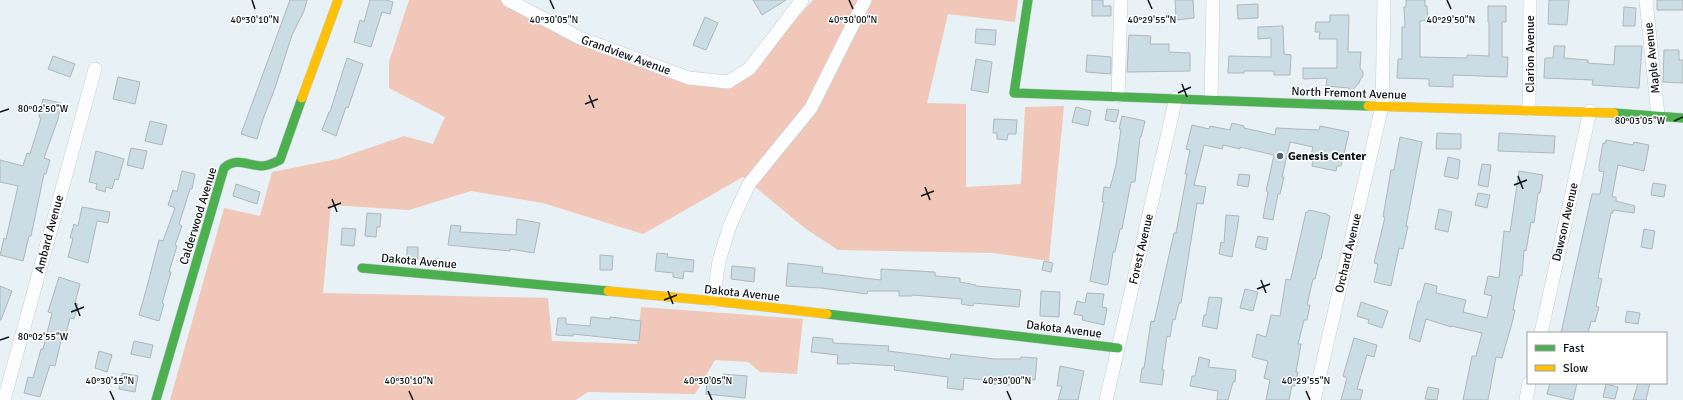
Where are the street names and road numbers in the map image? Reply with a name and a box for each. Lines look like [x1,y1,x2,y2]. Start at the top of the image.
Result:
street label: Clarion Avenue [1523,15,1538,93]
street label: Maple Avenue [1641,21,1664,94]
street label: Grandview Avenue [579,32,673,79]
street label: North Fremont Avenue [1291,84,1407,103]
street label: Calderwood Avenue [177,166,220,267]
street label: Dawson Avenue [1549,181,1582,263]
street label: Ambard Avenue [32,193,67,275]
street label: Forest Avenue [1126,212,1157,286]
street label: Orchard Avenue [1332,212,1365,294]
street label: Dakota Avenue [380,251,458,272]
street label: Dakota Avenue [703,282,781,305]
street label: Dakota Avenue [1025,317,1103,342]

